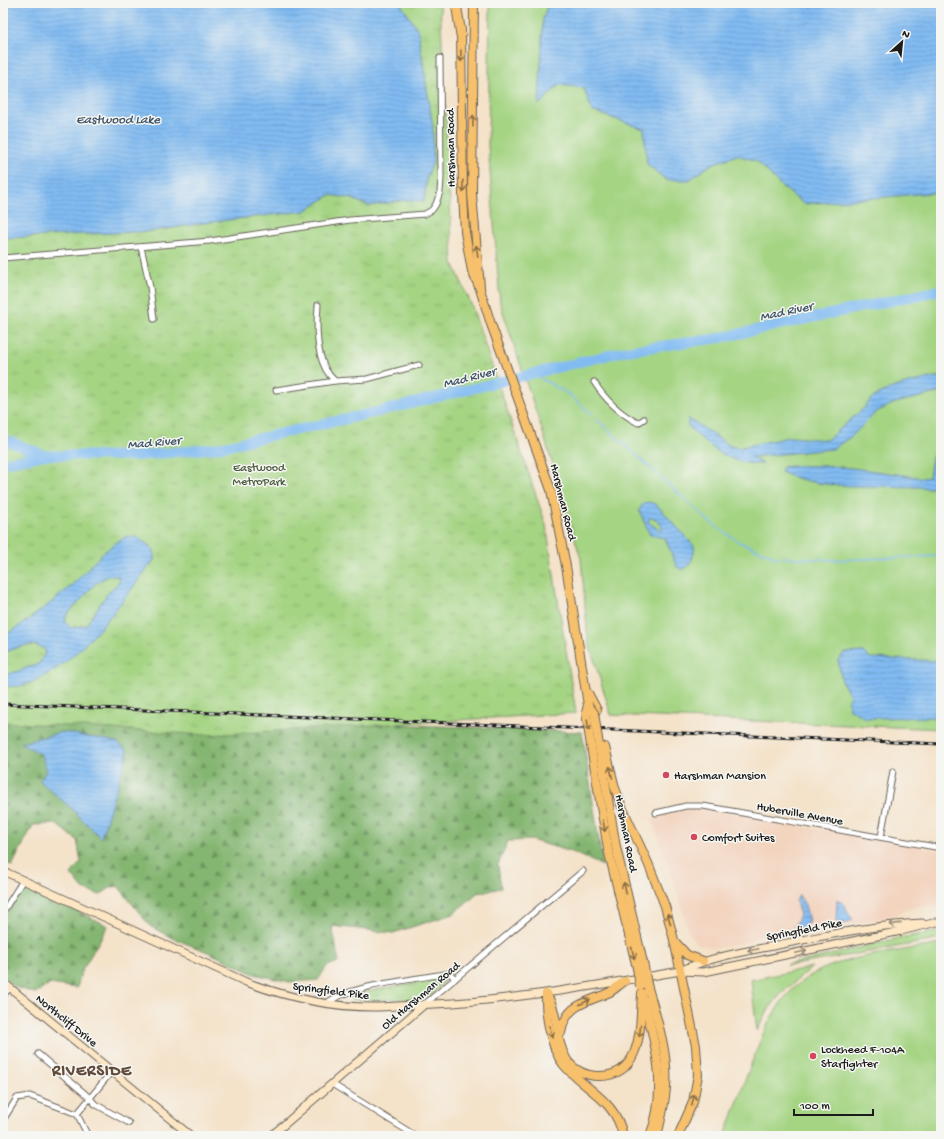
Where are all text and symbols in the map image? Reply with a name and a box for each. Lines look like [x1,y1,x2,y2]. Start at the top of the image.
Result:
north arrow [882,22,922,62]
text: N [900,28,912,42]
one-way arrow [457,49,465,62]
street label: Harshman Road [444,108,460,187]
water label: Eastwood Lake [76,113,161,128]
one-way arrow [469,115,477,128]
one-way arrow [459,179,467,192]
one-way arrow [473,245,481,258]
water label: Mad River [759,299,817,325]
water label: Mad River [442,364,500,392]
water label: Mad River [127,433,184,453]
park label: Eastwood MetroPark [233,462,287,490]
street label: Harshman Road [546,463,579,543]
one-way arrow [584,719,592,732]
one-way arrow [607,766,615,779]
marker: Harshman Mansion [661,770,671,780]
place label: Harshman Mansion [674,770,766,784]
street label: Harshman Road [611,793,640,874]
street label: Huberville Avenue [755,800,845,830]
one-way arrow [601,819,609,832]
marker: Comfort Suites [689,832,699,842]
place label: Comfort Suites [702,832,775,846]
one-way arrow [621,882,629,895]
one-way arrow [664,913,672,926]
street label: Springfield Pike [765,917,844,945]
one-way arrow [889,921,902,928]
one-way arrow [630,946,637,959]
one-way arrow [747,946,760,954]
one-way arrow [794,948,807,956]
street label: Old Harshman Road [379,959,464,1033]
street label: Springfield Pike [292,980,370,1004]
street label: Northcliff Drive [32,992,100,1051]
one-way arrow [579,998,591,1005]
one-way arrow [547,1025,555,1038]
one-way arrow [636,1025,644,1038]
place label: Lockheed F-104A Starfighter [821,1044,905,1072]
marker: Lockheed F-104A Starfighter [808,1051,818,1061]
district label: RIVERSIDE [51,1063,132,1082]
scale bar [794,1091,873,1117]
one-way arrow [690,1094,697,1107]
text: 100 m [799,1100,830,1114]

